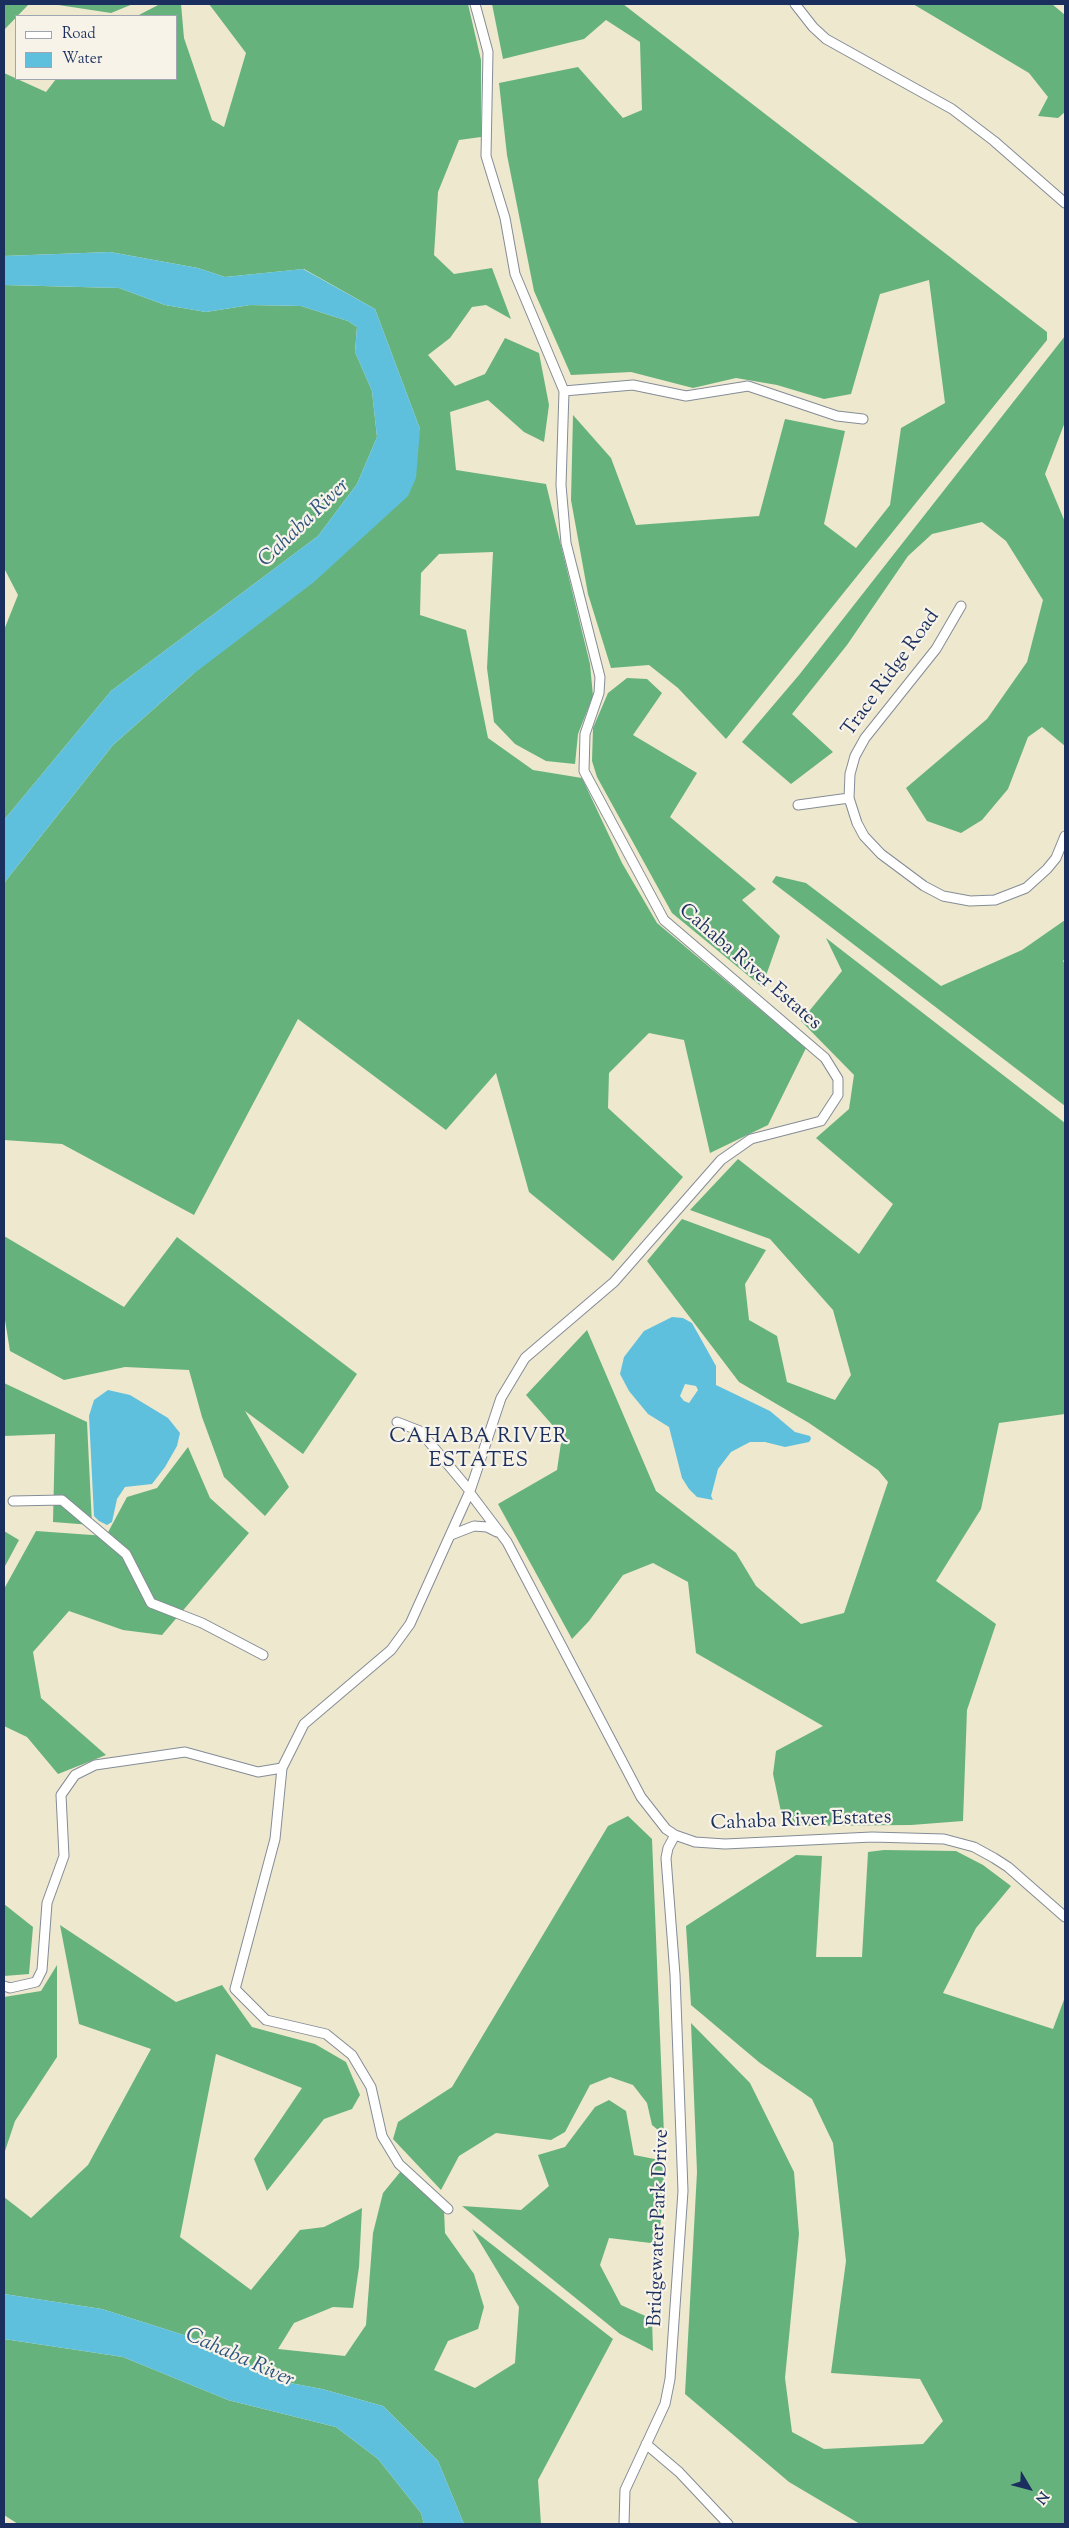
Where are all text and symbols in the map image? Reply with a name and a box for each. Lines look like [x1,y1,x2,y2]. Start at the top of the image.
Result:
legend [15,15,178,80]
text: Road [62,24,96,45]
text: Water [62,49,102,70]
water label: Cahaba River [254,475,356,573]
street label: Trace Ridge Road [838,606,946,742]
street label: Cahaba River Estates [673,900,825,1036]
district label: CAHABA RIVER ESTATES [388,1425,570,1475]
street label: Cahaba River Estates [710,1807,892,1837]
street label: Bridgewater Park Drive [645,2129,675,2327]
water label: Cahaba River [181,2324,297,2394]
north arrow [1004,2463,1054,2513]
text: N [1030,2487,1052,2508]

